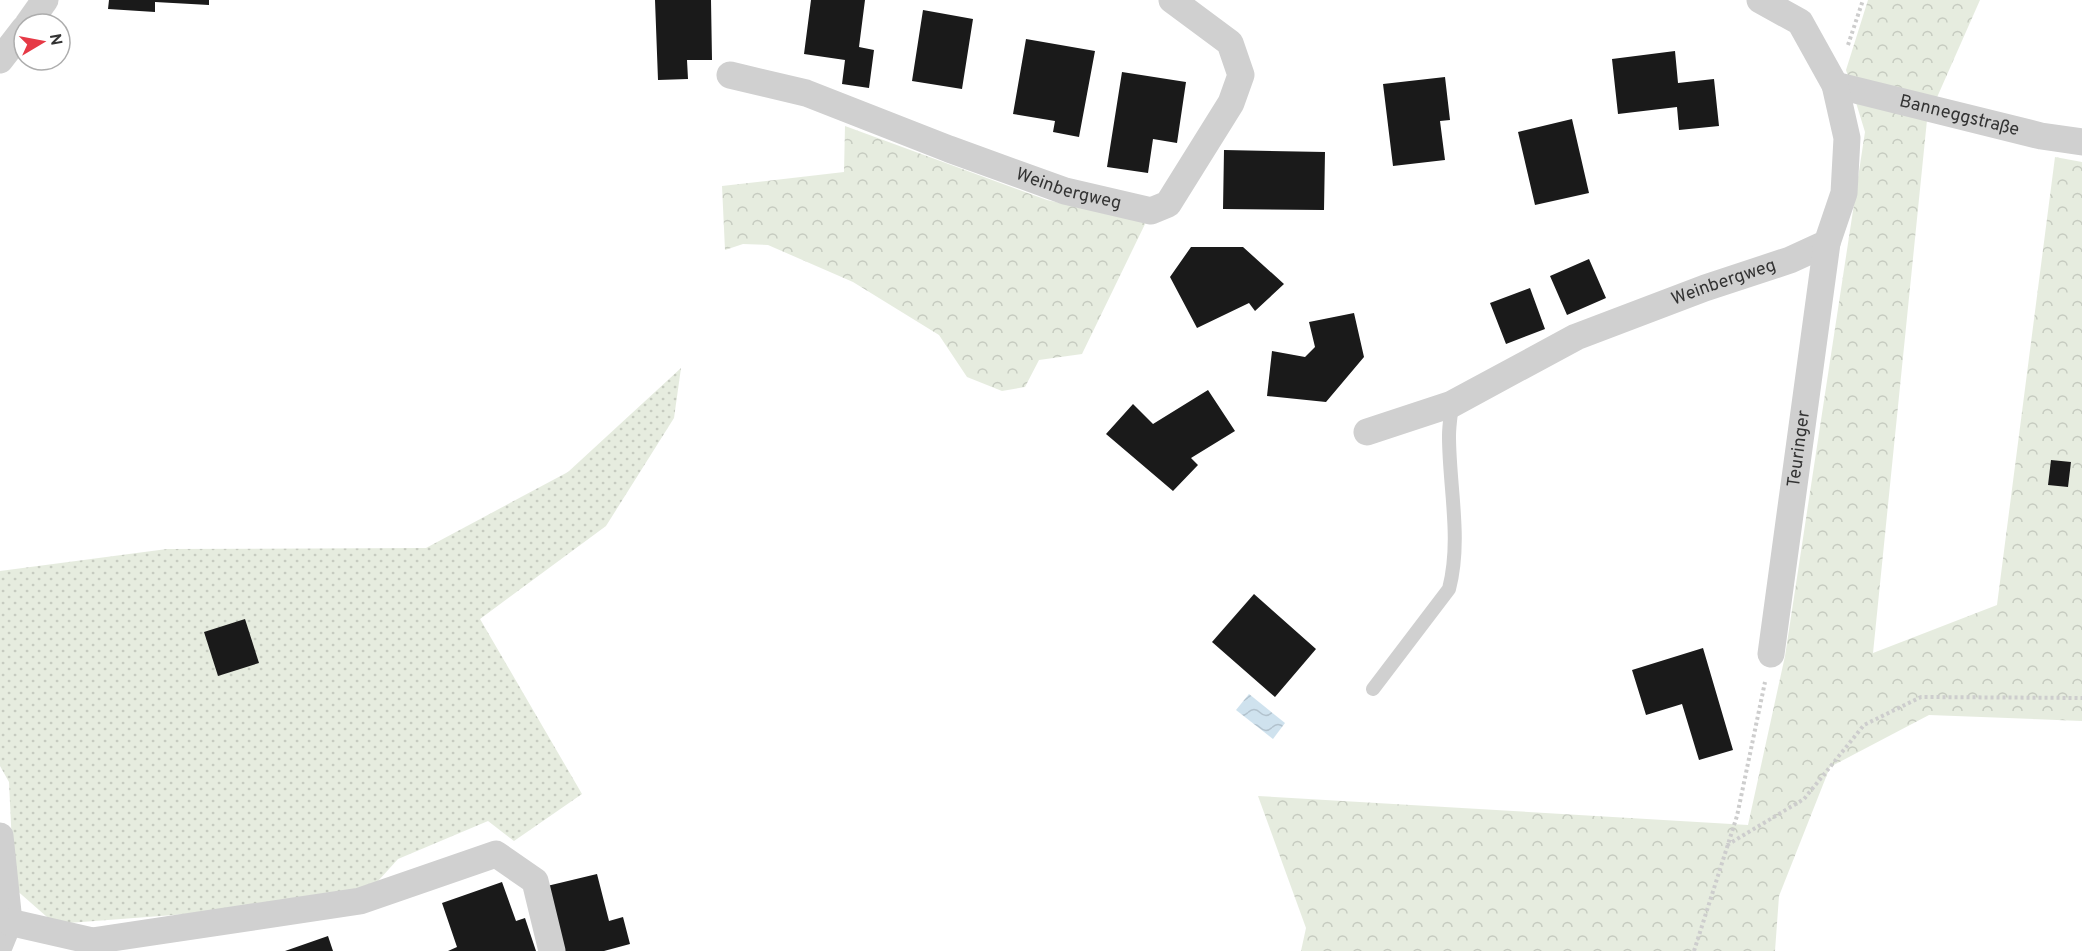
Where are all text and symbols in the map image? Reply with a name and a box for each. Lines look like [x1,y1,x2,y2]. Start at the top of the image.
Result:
north arrow [12,12,72,72]
text: N [44,32,66,47]
street label: Banneggstraße [1897,90,2022,142]
street label: Weinbergweg [1013,163,1124,215]
street label: Weinbergweg [1668,254,1779,311]
street label: Teuringer [1782,409,1816,489]

